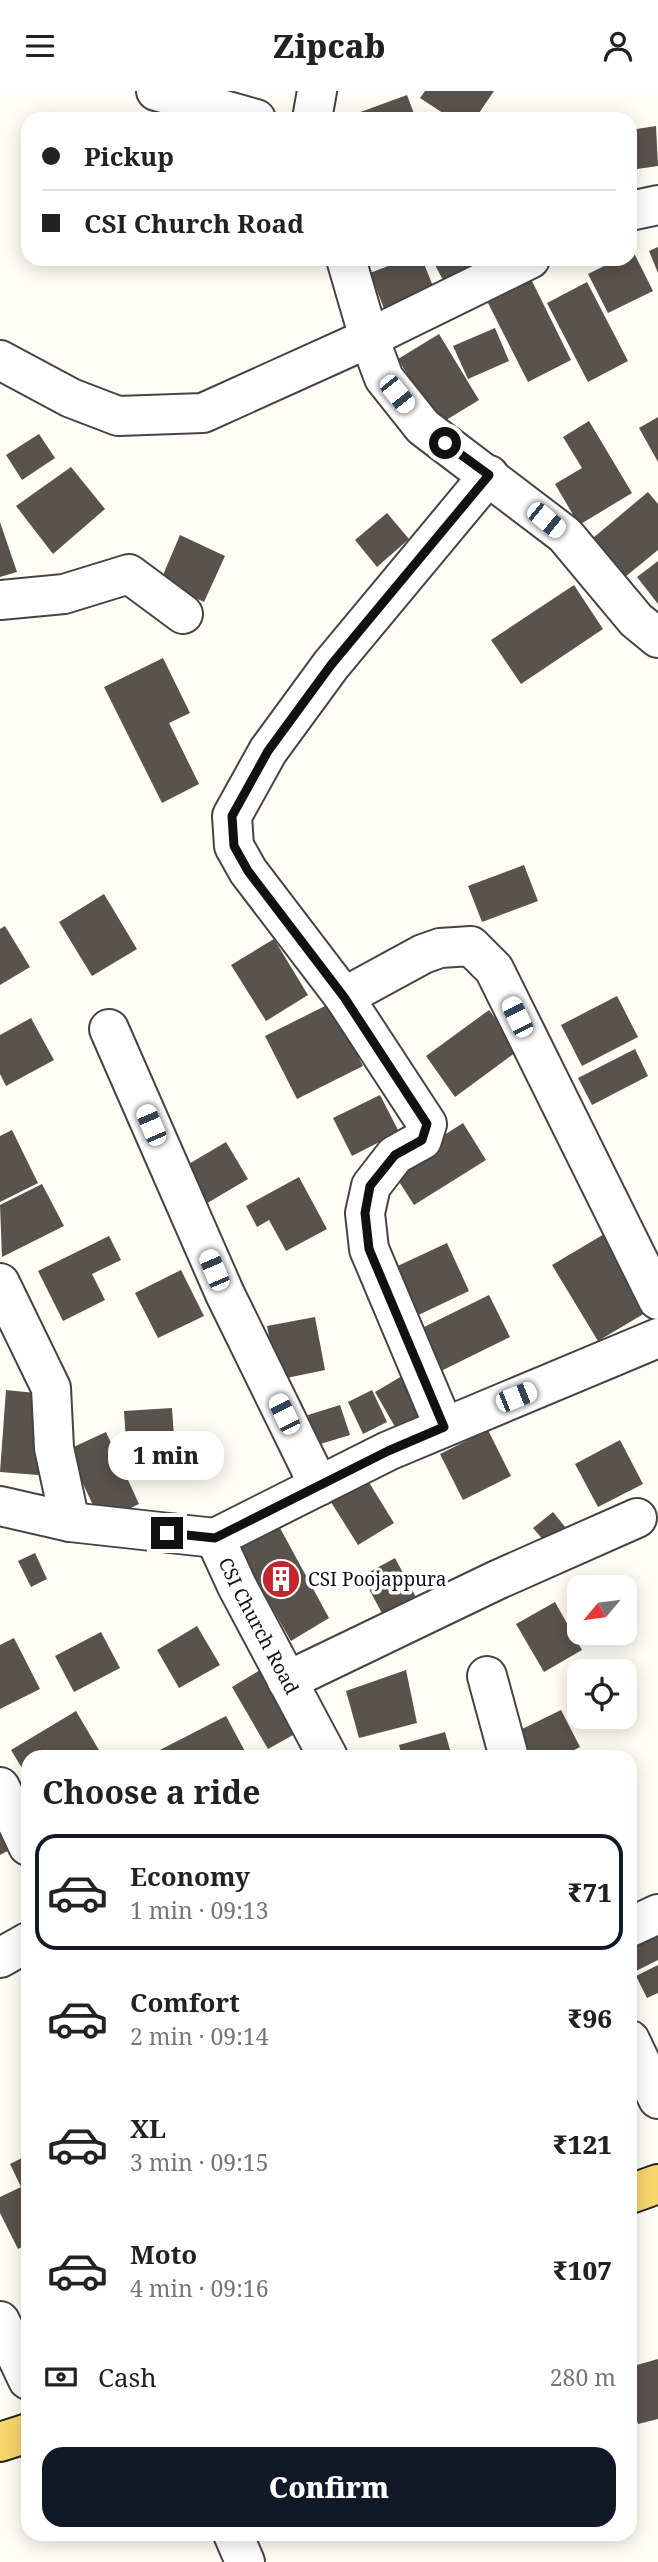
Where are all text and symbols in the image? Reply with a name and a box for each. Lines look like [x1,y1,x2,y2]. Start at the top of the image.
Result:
text: Zipcab [272,24,386,67]
icon: menu [21,27,59,65]
icon: person [599,27,637,65]
text: Pickup [84,138,174,174]
text: CSI Church Road [84,205,304,241]
car [376,371,419,417]
route start [429,427,461,459]
car [524,499,569,541]
car [499,994,536,1040]
car [134,1102,169,1148]
car [197,1247,232,1293]
car [493,1379,540,1415]
car [266,1391,303,1437]
callout: 1 min [109,1431,225,1481]
text: 1 min [133,1439,199,1471]
route end [151,1517,183,1549]
street label: CSI Church Road [213,1553,305,1699]
building icon: CSI Poojappura [260,1558,302,1600]
place label: CSI Poojappura [308,1566,446,1592]
north arrow [567,1575,637,1645]
map controls [567,1575,637,1729]
button: locate [567,1659,637,1729]
text: Choose a ride [42,1770,261,1813]
text: Economy [130,1858,250,1894]
icon: car [46,1861,109,1924]
text: ₹71 [568,1874,612,1910]
text: 1 min · 09:13 [130,1894,268,1926]
text: Comfort [130,1984,240,2020]
icon: car [46,1987,109,2050]
text: ₹96 [568,2000,612,2036]
text: 2 min · 09:14 [130,2020,268,2052]
text: XL [130,2110,166,2146]
icon: car [46,2113,109,2176]
text: ₹121 [553,2126,612,2162]
text: 3 min · 09:15 [130,2146,268,2178]
text: Moto [130,2236,197,2272]
icon: car [46,2239,109,2302]
text: ₹107 [553,2252,612,2288]
text: 4 min · 09:16 [130,2272,268,2304]
icon: cash [42,2358,80,2396]
text: Cash [98,2359,157,2395]
text: 280 m [550,2361,616,2393]
button: Confirm [42,2447,616,2527]

